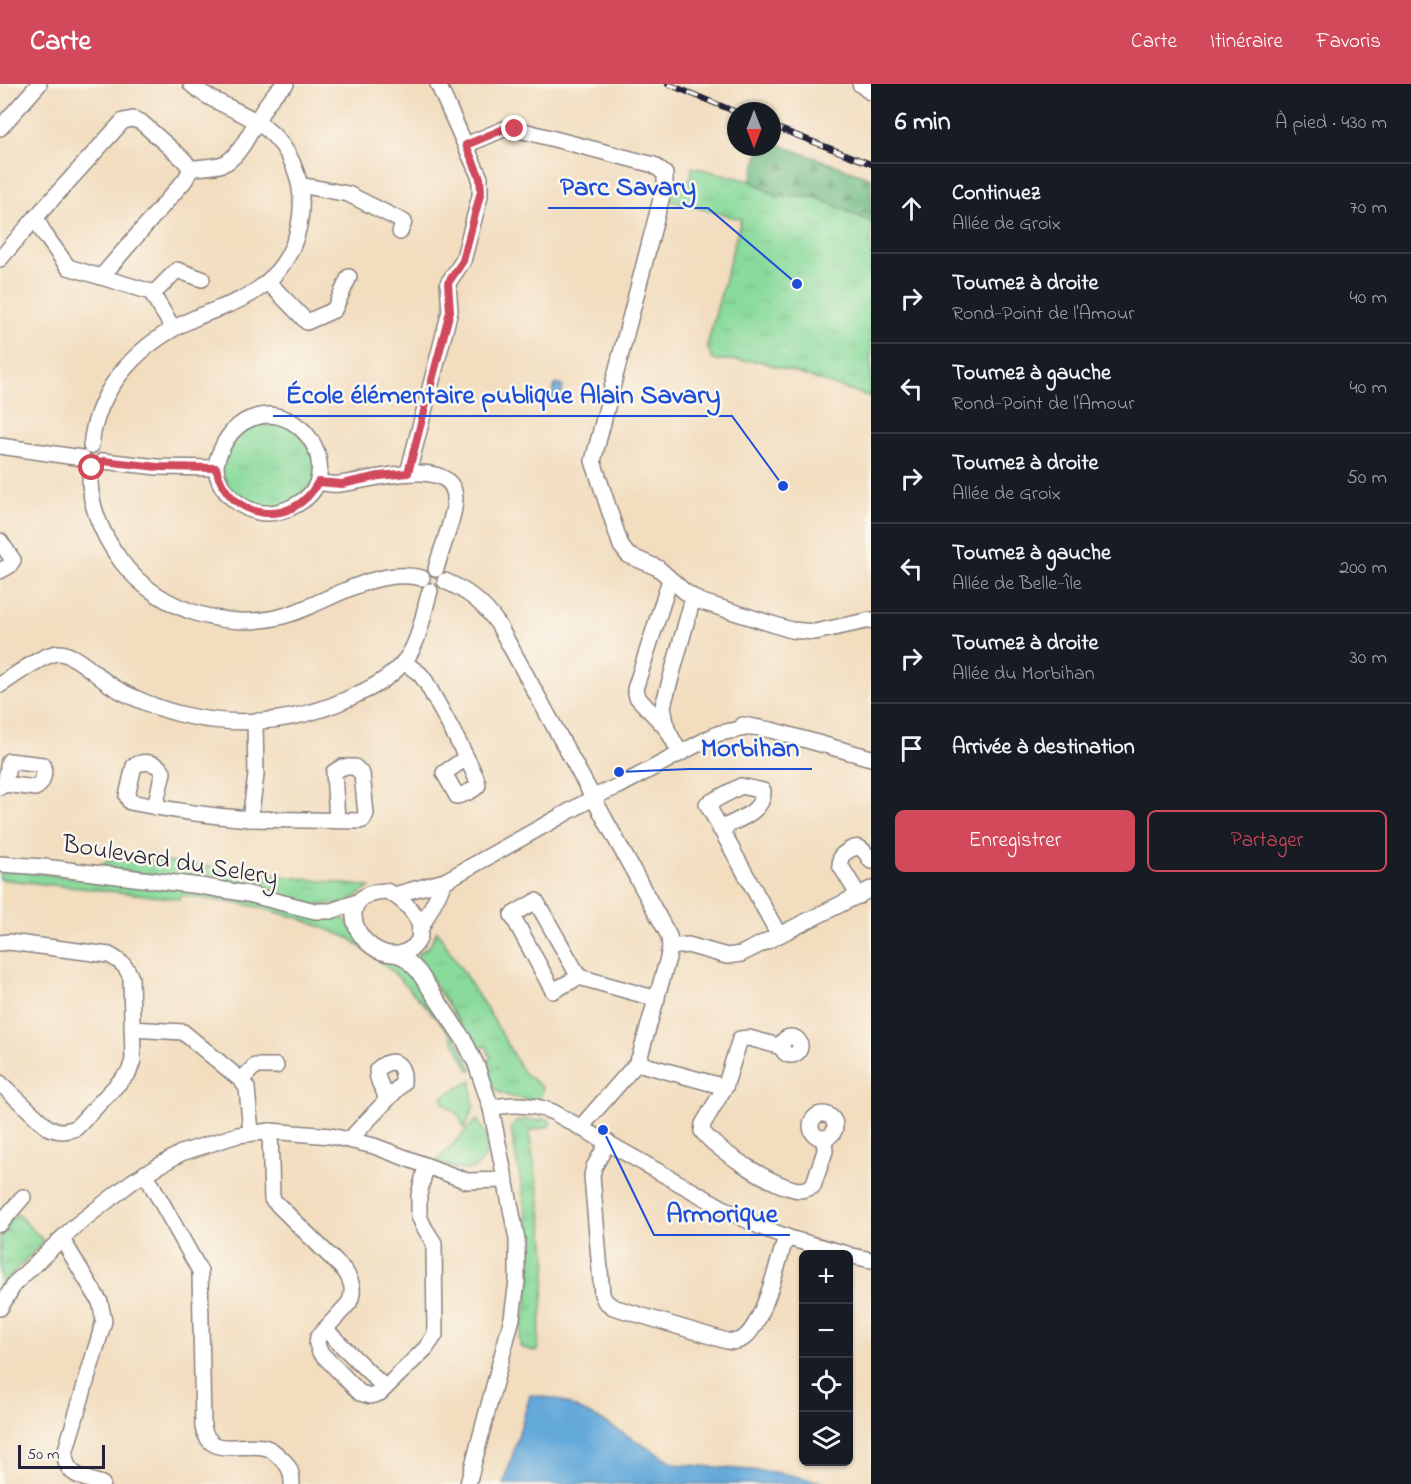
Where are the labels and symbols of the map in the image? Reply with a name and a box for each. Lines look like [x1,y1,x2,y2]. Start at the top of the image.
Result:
north arrow [727,102,781,156]
route end [501,115,527,141]
callout: Parc Savary [548,163,708,208]
text: Parc Savary [560,169,696,208]
callout: École élémentaire publique Alain Savary [273,371,732,416]
text: École élémentaire publique Alain Savary [285,377,721,416]
route start [78,454,104,480]
callout: Morbihan [689,724,812,769]
text: Morbihan [701,730,799,769]
street label: Boulevard du Selery [58,826,281,898]
callout: Armorique [654,1190,790,1235]
text: Armorique [666,1196,779,1235]
scale bar [18,1442,105,1470]

